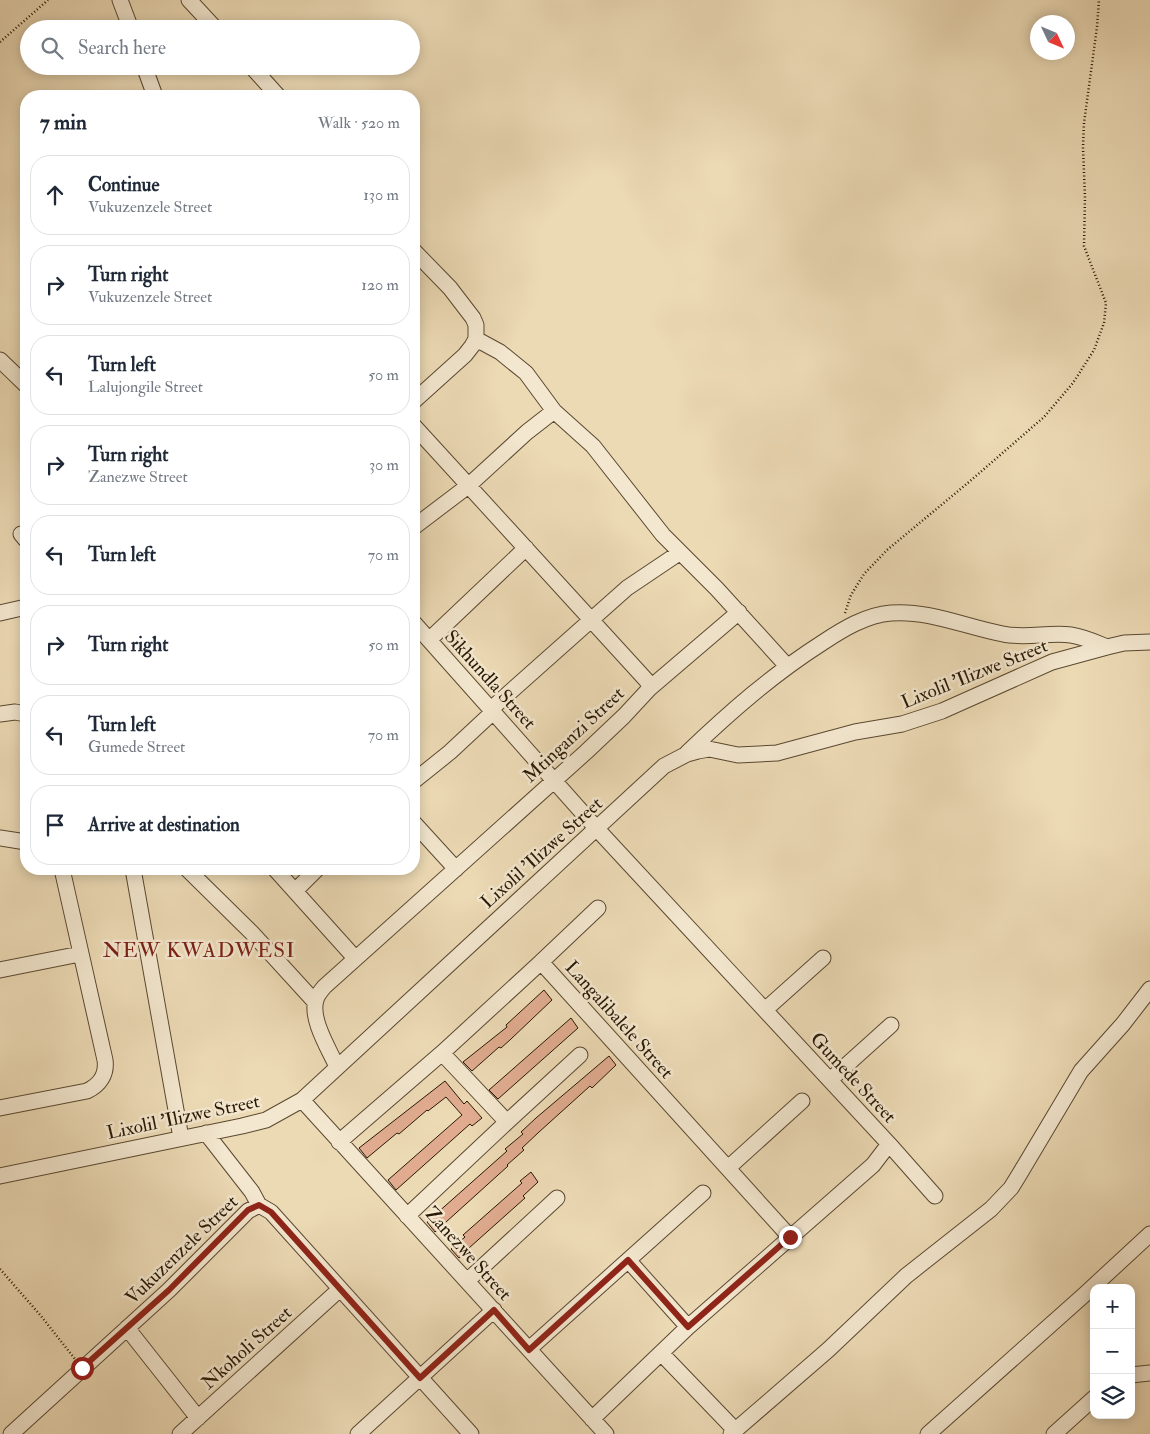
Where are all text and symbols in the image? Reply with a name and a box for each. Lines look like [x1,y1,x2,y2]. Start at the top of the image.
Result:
north arrow [1030,15,1075,60]
search box [20,20,420,75]
icon: search [38,34,66,62]
text: Search here [78,36,166,60]
text: 7 min [40,109,87,136]
text: Walk · 520 m [318,113,400,133]
text: Continue [88,173,159,197]
icon: ahead [41,181,69,209]
text: 130 m [363,185,399,205]
text: Vukuzenzele Street [88,197,212,217]
text: Turn right [88,263,168,287]
icon: right [41,271,69,299]
text: 120 m [361,275,399,295]
text: Vukuzenzele Street [88,287,212,307]
text: Turn left [88,353,156,377]
icon: left [41,361,69,389]
text: 50 m [368,365,399,385]
text: Lalujongile Street [88,377,203,397]
text: Turn right [88,443,168,467]
icon: right [41,451,69,479]
text: 30 m [369,455,399,475]
text: Zanezwe Street [88,467,188,487]
icon: left [41,541,69,569]
text: Turn left [88,543,156,567]
text: 70 m [368,545,399,565]
street label: Sikhundla Street [439,625,541,734]
icon: right [41,631,69,659]
text: Turn right [88,633,168,657]
street label: Lixolil 'Ilizwe Street [898,634,1051,714]
text: 50 m [368,635,399,655]
street label: Mtinganzi Street [518,682,629,788]
text: Turn left [88,713,156,737]
icon: left [41,721,69,749]
text: 70 m [368,725,399,745]
text: Gumede Street [88,737,185,757]
street label: Lixolil 'Ilizwe Street [476,792,608,914]
icon: arrive [41,811,69,839]
text: Arrive at destination [88,813,240,837]
district label: NEW KWADWESI [103,937,295,964]
street label: Langalibalele Street [560,956,679,1084]
street label: Gumede Street [805,1027,901,1128]
street label: Lixolil 'Ilizwe Street [105,1089,262,1145]
street label: Vukuzenzele Street [120,1190,243,1310]
street label: Zanezwe Street [420,1202,517,1306]
route end [779,1226,802,1249]
map controls [1090,1284,1135,1419]
button: + [1090,1284,1135,1329]
street label: Nkoholi Street [196,1301,297,1395]
button: − [1090,1329,1135,1374]
route start [71,1357,94,1380]
button: layers [1090,1374,1135,1419]

